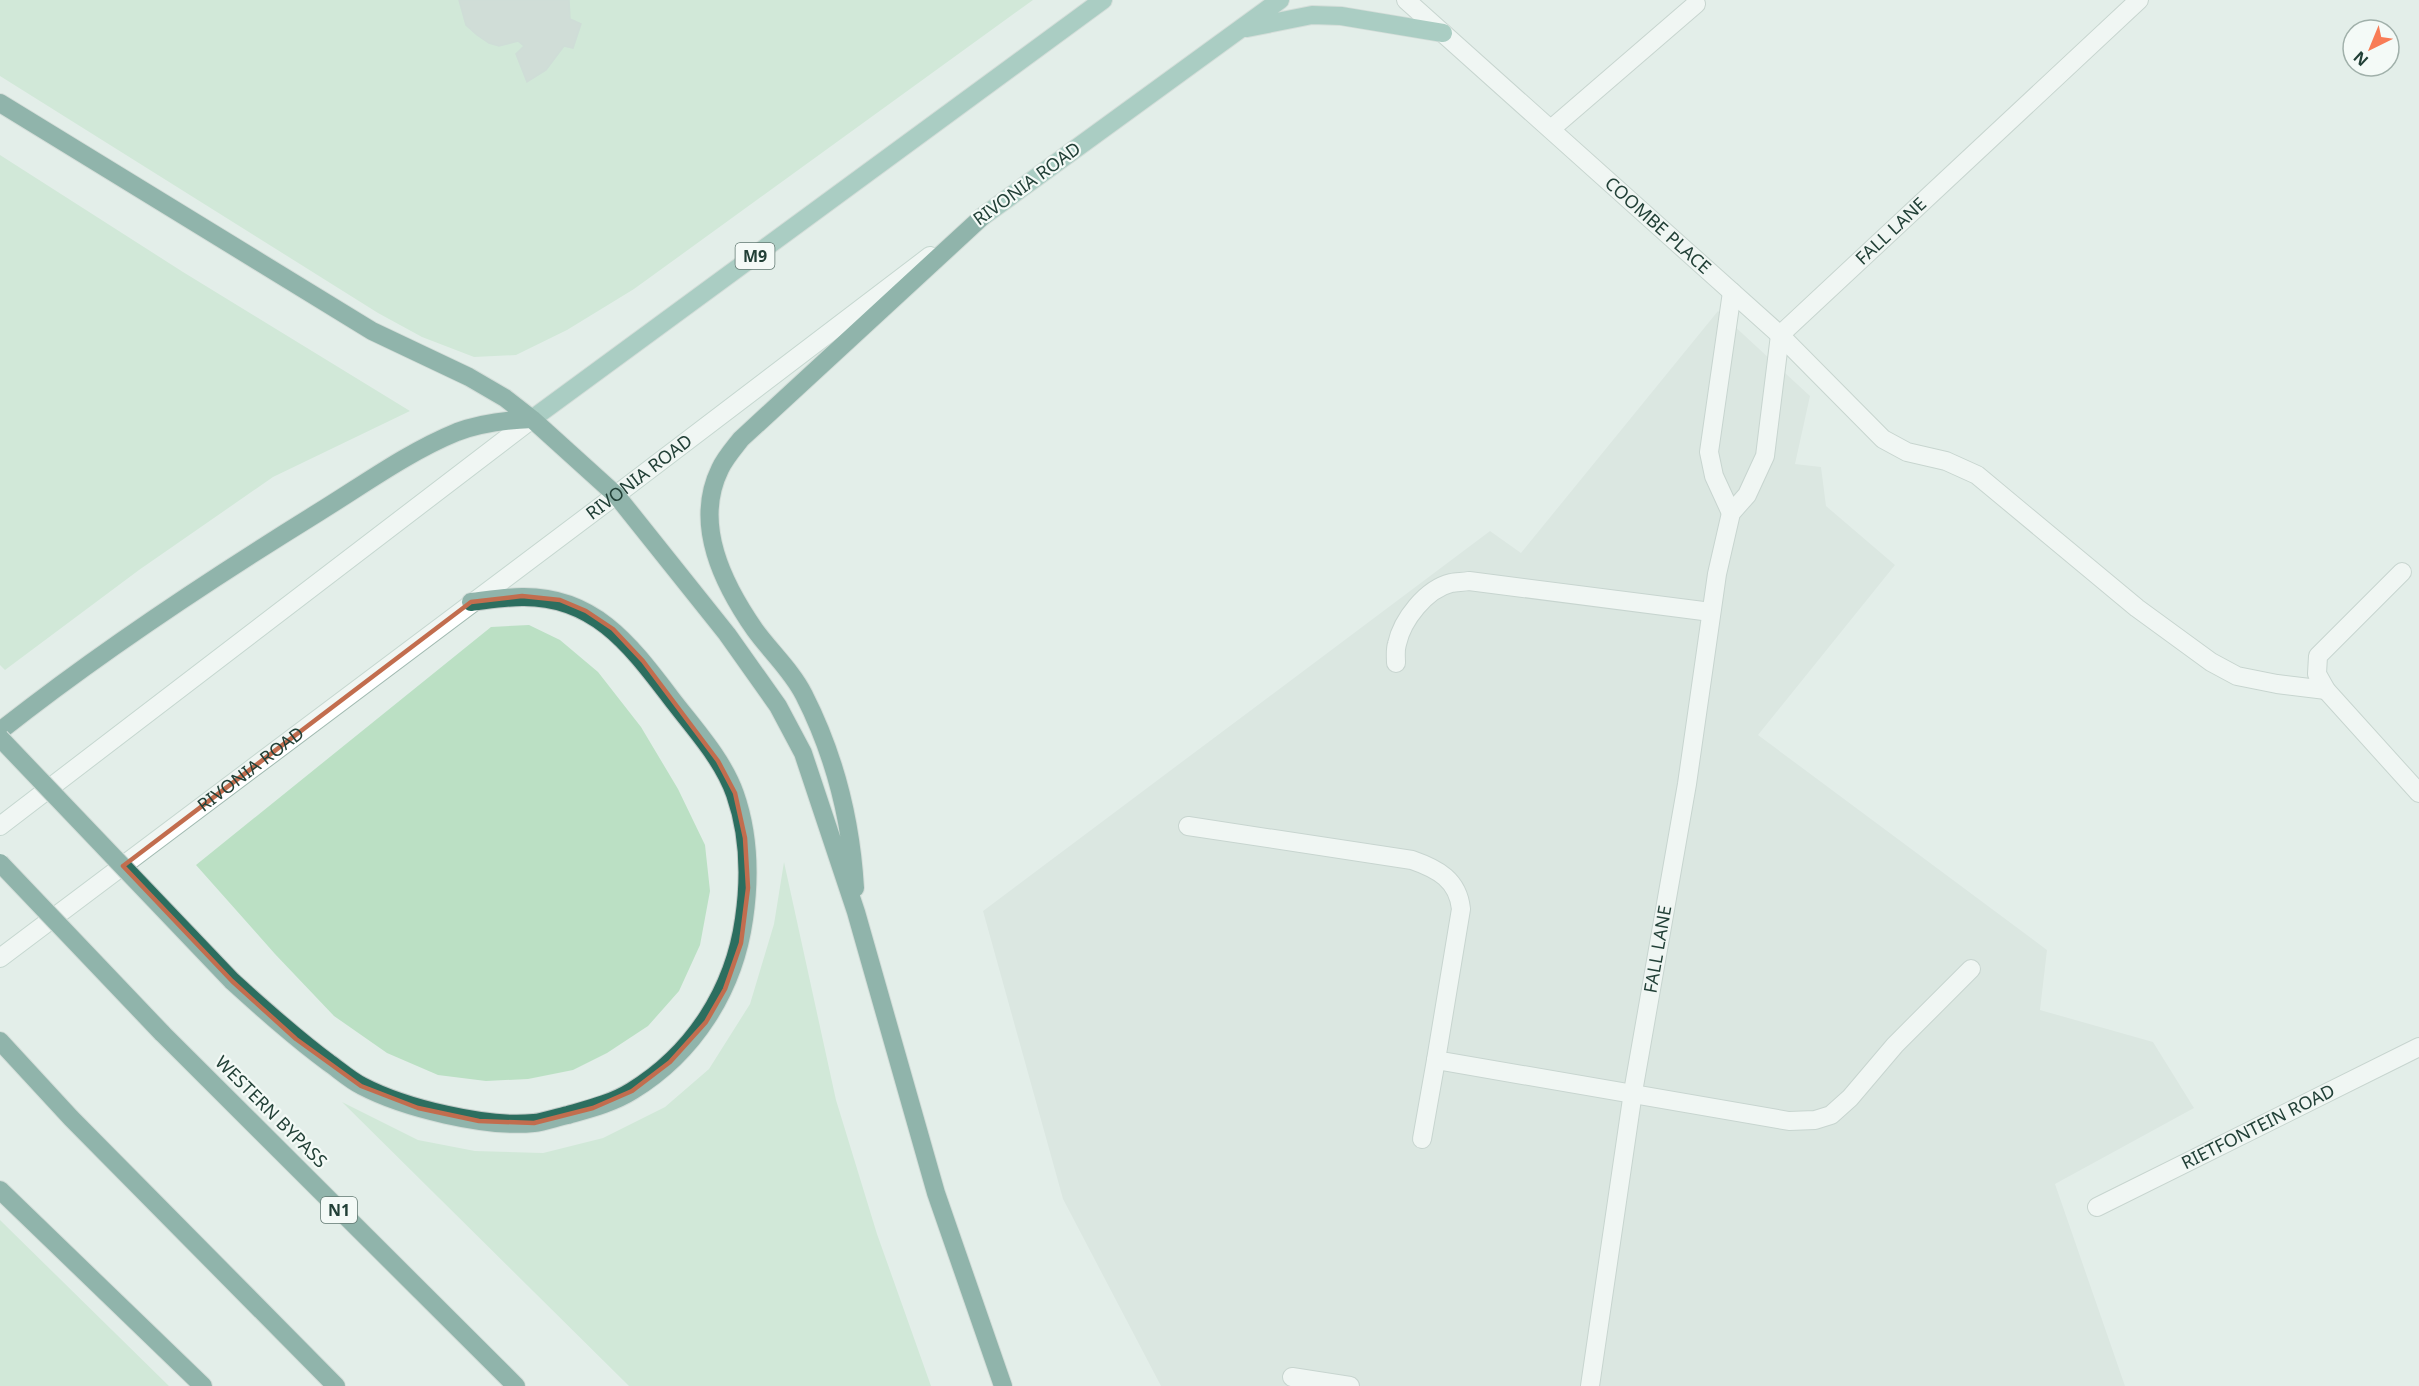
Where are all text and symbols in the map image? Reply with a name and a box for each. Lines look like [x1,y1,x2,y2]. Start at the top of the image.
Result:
north arrow [2341,18,2401,78]
text: N [2349,46,2373,71]
street label: RIVONIA ROAD [968,136,1085,230]
street label: COOMBE PLACE [1600,171,1717,279]
street label: FALL LANE [1850,192,1931,270]
road number: M9 [736,243,774,269]
street label: RIVONIA ROAD [581,428,697,524]
street label: RIVONIA ROAD [192,721,309,816]
street label: FALL LANE [1638,903,1677,995]
street label: WESTERN BYPASS [210,1050,333,1173]
street label: RIETFONTEIN ROAD [2177,1078,2339,1174]
road number: N1 [321,1197,357,1223]

